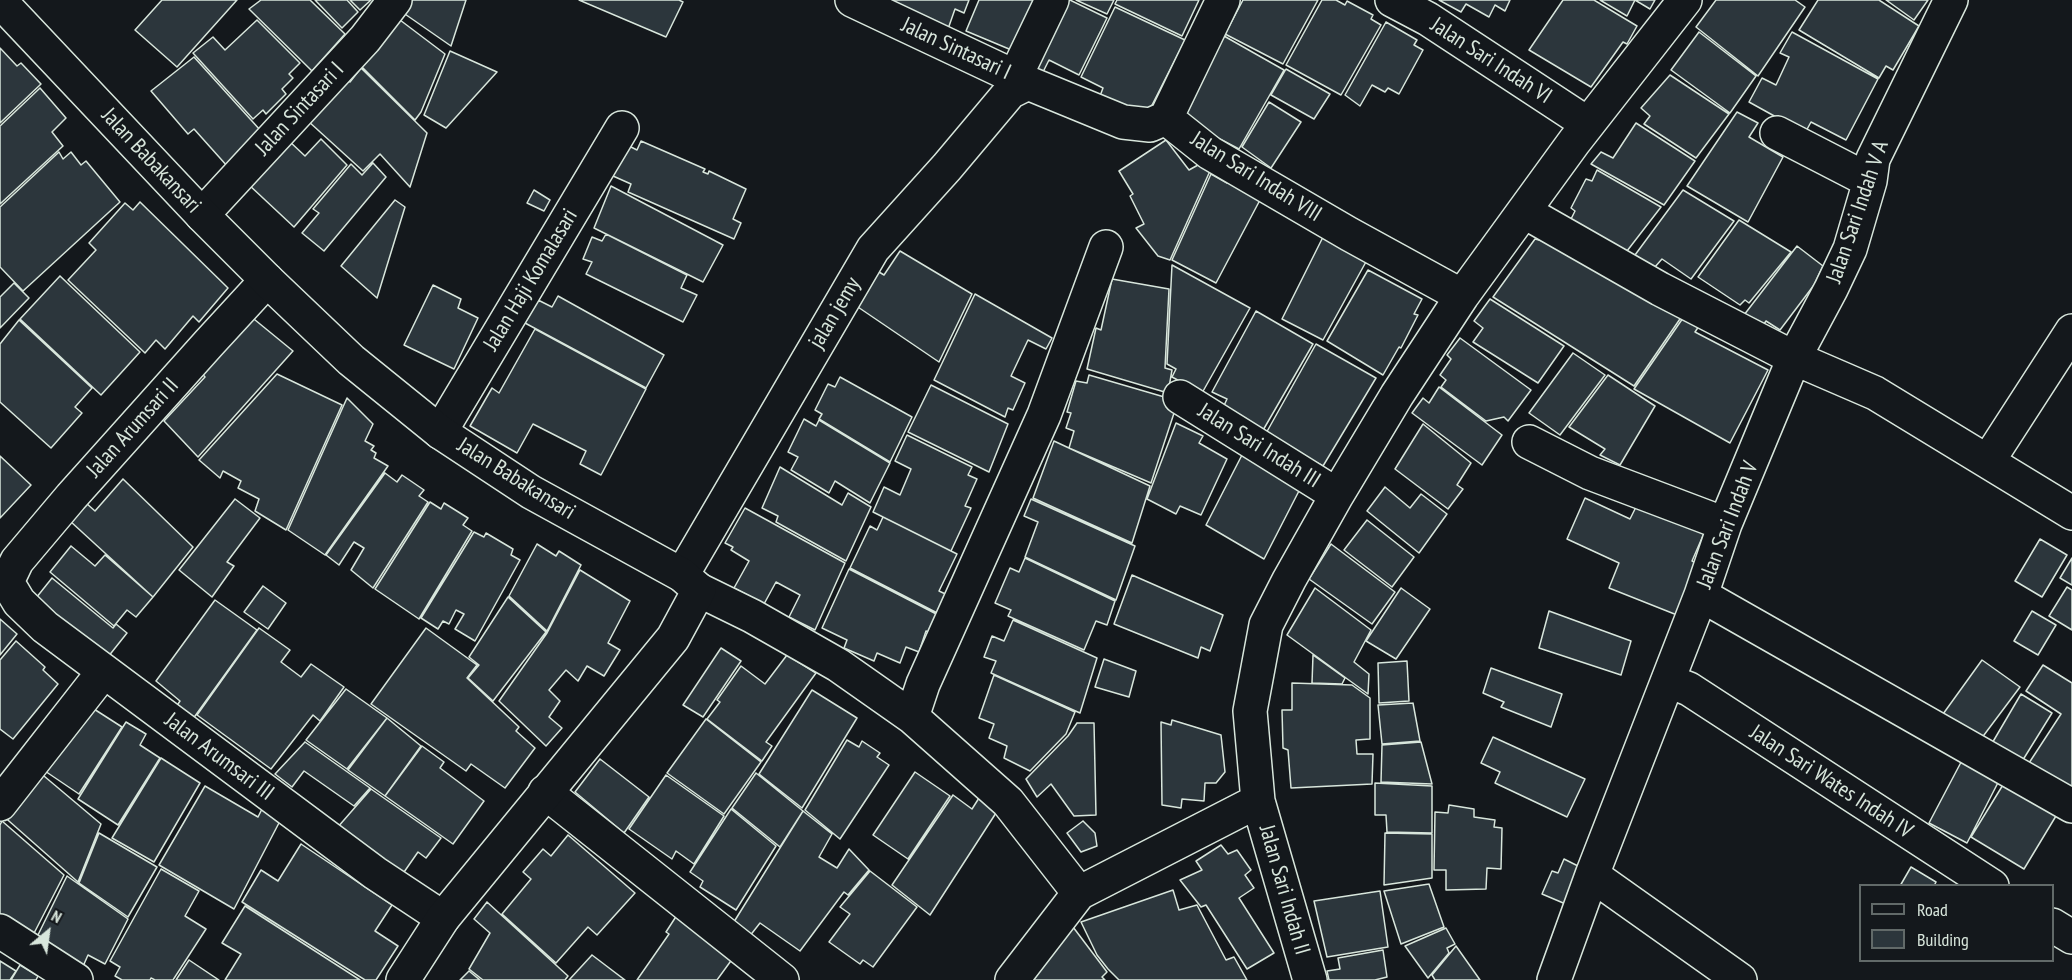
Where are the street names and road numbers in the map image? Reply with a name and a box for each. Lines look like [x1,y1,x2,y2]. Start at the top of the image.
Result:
street label: Jalan Sintasari I [897,12,1015,86]
street label: Jalan Sari Indah VI [1426,12,1556,110]
street label: Jalan Sintasari I [250,57,350,161]
street label: Jalan Babakansari [96,103,206,219]
street label: Jalan Sari Indah VIII [1186,126,1326,228]
street label: Jalan Sari Indah V A [1821,137,1895,287]
street label: Jalan Haji Komalasari [478,204,584,356]
street label: jalan jemy [804,273,866,353]
street label: Jalan Arumsari II [82,373,184,483]
street label: Jalan Sari Indah III [1193,398,1325,494]
street label: Jalan Babakansari [452,432,580,526]
street label: Jalan Sari Indah V [1692,458,1764,592]
street label: Jalan Arumsari III [159,707,279,807]
street label: Jalan Sari Wates Indah IV [1745,720,1917,844]
street label: Jalan Sari Indah II [1253,822,1315,958]

